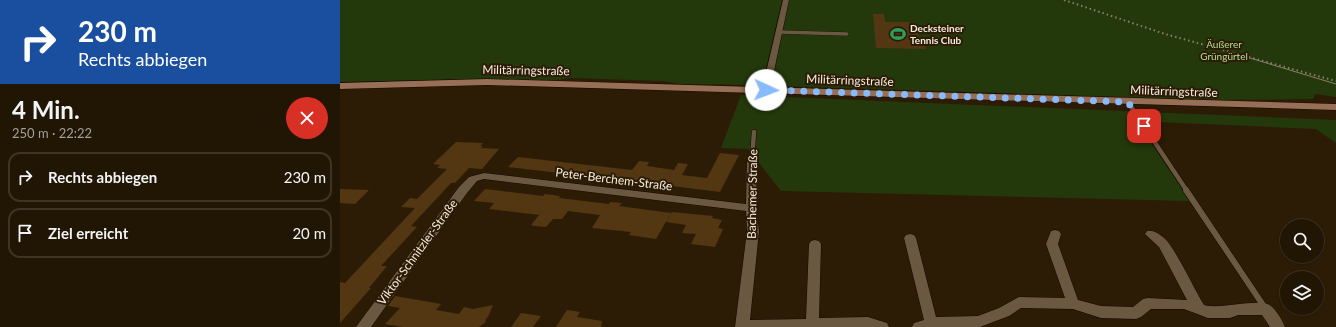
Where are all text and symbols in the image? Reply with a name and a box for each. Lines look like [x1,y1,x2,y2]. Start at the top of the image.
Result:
text: 230 m [78,14,157,48]
icon: right [12,16,64,68]
place label: Decksteiner Tennis Club [910,22,964,46]
sports icon: Decksteiner Tennis Club [889,25,907,43]
park label: Äußerer Grüngürtel [1200,38,1248,62]
text: Rechts abbiegen [78,48,207,70]
street label: Militärringstraße [482,62,570,78]
position arrow [745,69,787,111]
street label: Militärringstraße [806,71,894,89]
street label: Militärringstraße [1130,82,1218,100]
text: 4 Min. [12,95,80,124]
button: close [286,97,328,139]
pin [1127,109,1161,143]
icon: arrive [1133,115,1155,137]
text: 250 m · 22:22 [12,125,92,141]
street label: Bachemer Straße [744,149,760,239]
street label: Peter-Berchem-Straße [555,164,673,194]
icon: right [14,166,36,188]
text: Rechts abbiegen [48,168,157,186]
text: 230 m [284,168,326,186]
street label: Viktor-Schnitzler-Straße [374,196,460,308]
map controls [1280,219,1324,315]
button: search [1280,219,1324,263]
icon: arrive [14,222,36,244]
text: Ziel erreicht [48,224,128,242]
text: 20 m [292,224,326,242]
button: layers [1280,271,1324,315]

